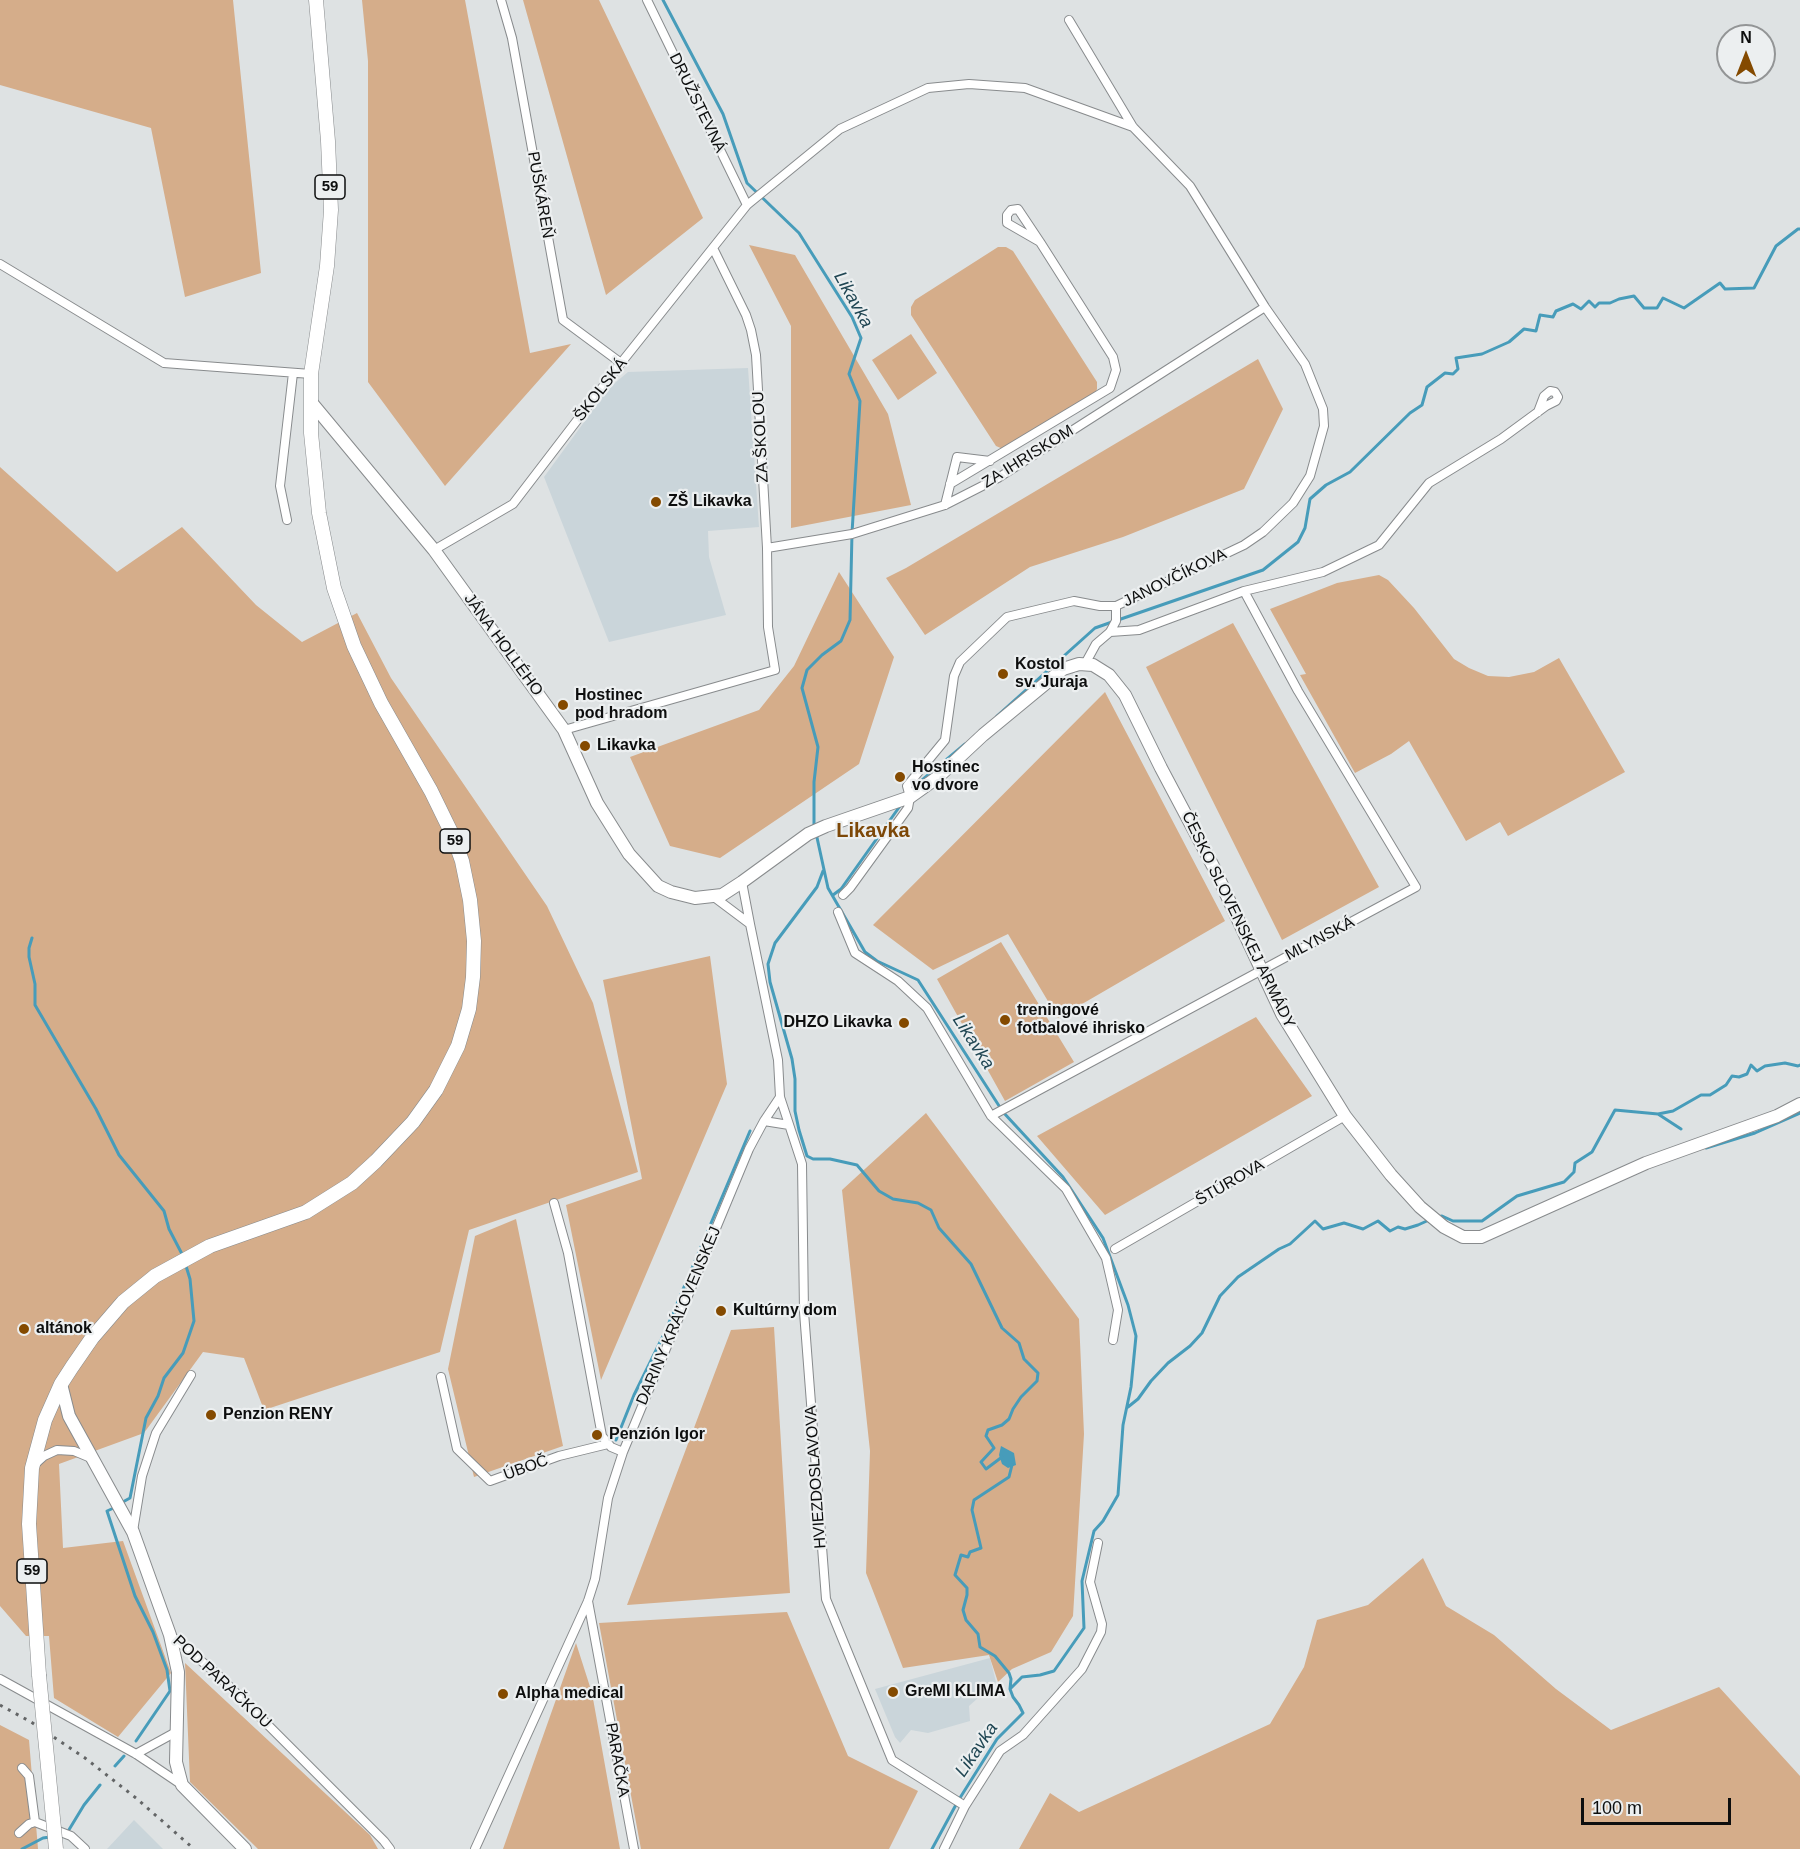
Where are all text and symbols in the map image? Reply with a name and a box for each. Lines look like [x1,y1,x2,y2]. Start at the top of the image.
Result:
north arrow [1716,24,1776,84]
text: N [1740,29,1752,46]
street label: DRUŽSTEVNÁ [665,50,729,156]
street label: PUŠKÁREŇ [523,150,557,240]
road number: 59 [315,175,345,199]
water label: Likavka [829,268,877,332]
street label: ŠKOLSKÁ [570,355,632,425]
street label: ZA ŠKOLOU [749,391,773,483]
street label: ZA IHRISKOM [979,421,1077,493]
place label: ZŠ Likavka [668,492,752,512]
marker: ZŠ Likavka [649,495,663,509]
street label: JANOVČÍKOVA [1120,545,1230,611]
street label: JÁNA HOLLÉHO [459,590,547,700]
place label: Kostol sv. Juraja [1015,655,1088,693]
marker: Kostol sv. Juraja [996,667,1010,681]
place label: Hostinec pod hradom [575,686,667,724]
marker: Hostinec pod hradom [556,698,570,712]
place label: Likavka [597,736,656,756]
marker: Likavka [578,739,592,753]
place label: Hostinec vo dvore [912,758,980,796]
marker: Hostinec vo dvore [893,770,907,784]
street label: ČESKO SLOVENSKEJ ARMÁDY [1177,809,1299,1031]
district label: Likavka [836,819,910,843]
road number: 59 [440,829,470,853]
street label: MLYNSKÁ [1282,913,1358,965]
place label: treningové fotbalové ihrisko [1017,1001,1145,1039]
water label: Likavka [947,1011,999,1073]
place label: DHZO Likavka [784,1013,892,1033]
marker: treningové fotbalové ihrisko [998,1013,1012,1027]
marker: DHZO Likavka [897,1016,911,1030]
street label: ŠTÚROVA [1192,1156,1268,1210]
street label: DARINY KRÁĽOVENSKEJ [633,1224,725,1408]
place label: Kultúrny dom [733,1301,837,1321]
marker: Kultúrny dom [714,1304,728,1318]
place label: altánok [36,1319,92,1339]
marker: altánok [17,1322,31,1336]
place label: Penzion RENY [223,1405,333,1425]
street label: HVIEZDOSLAVOVA [801,1405,831,1549]
marker: Penzion RENY [204,1408,218,1422]
place label: Penzión Igor [609,1425,705,1445]
marker: Penzión Igor [590,1428,604,1442]
street label: ÚBOČ [501,1451,551,1485]
road number: 59 [17,1559,47,1583]
street label: POD PARAČKOU [169,1631,275,1733]
place label: GreMI KLIMA [905,1682,1005,1702]
place label: Alpha medical [515,1684,623,1704]
marker: GreMI KLIMA [886,1685,900,1699]
marker: Alpha medical [496,1687,510,1701]
water label: Likavka [951,1719,1003,1781]
street label: PARAČKA [601,1721,633,1799]
scale bar [1584,1786,1734,1824]
text: 100 m [1592,1798,1642,1818]

